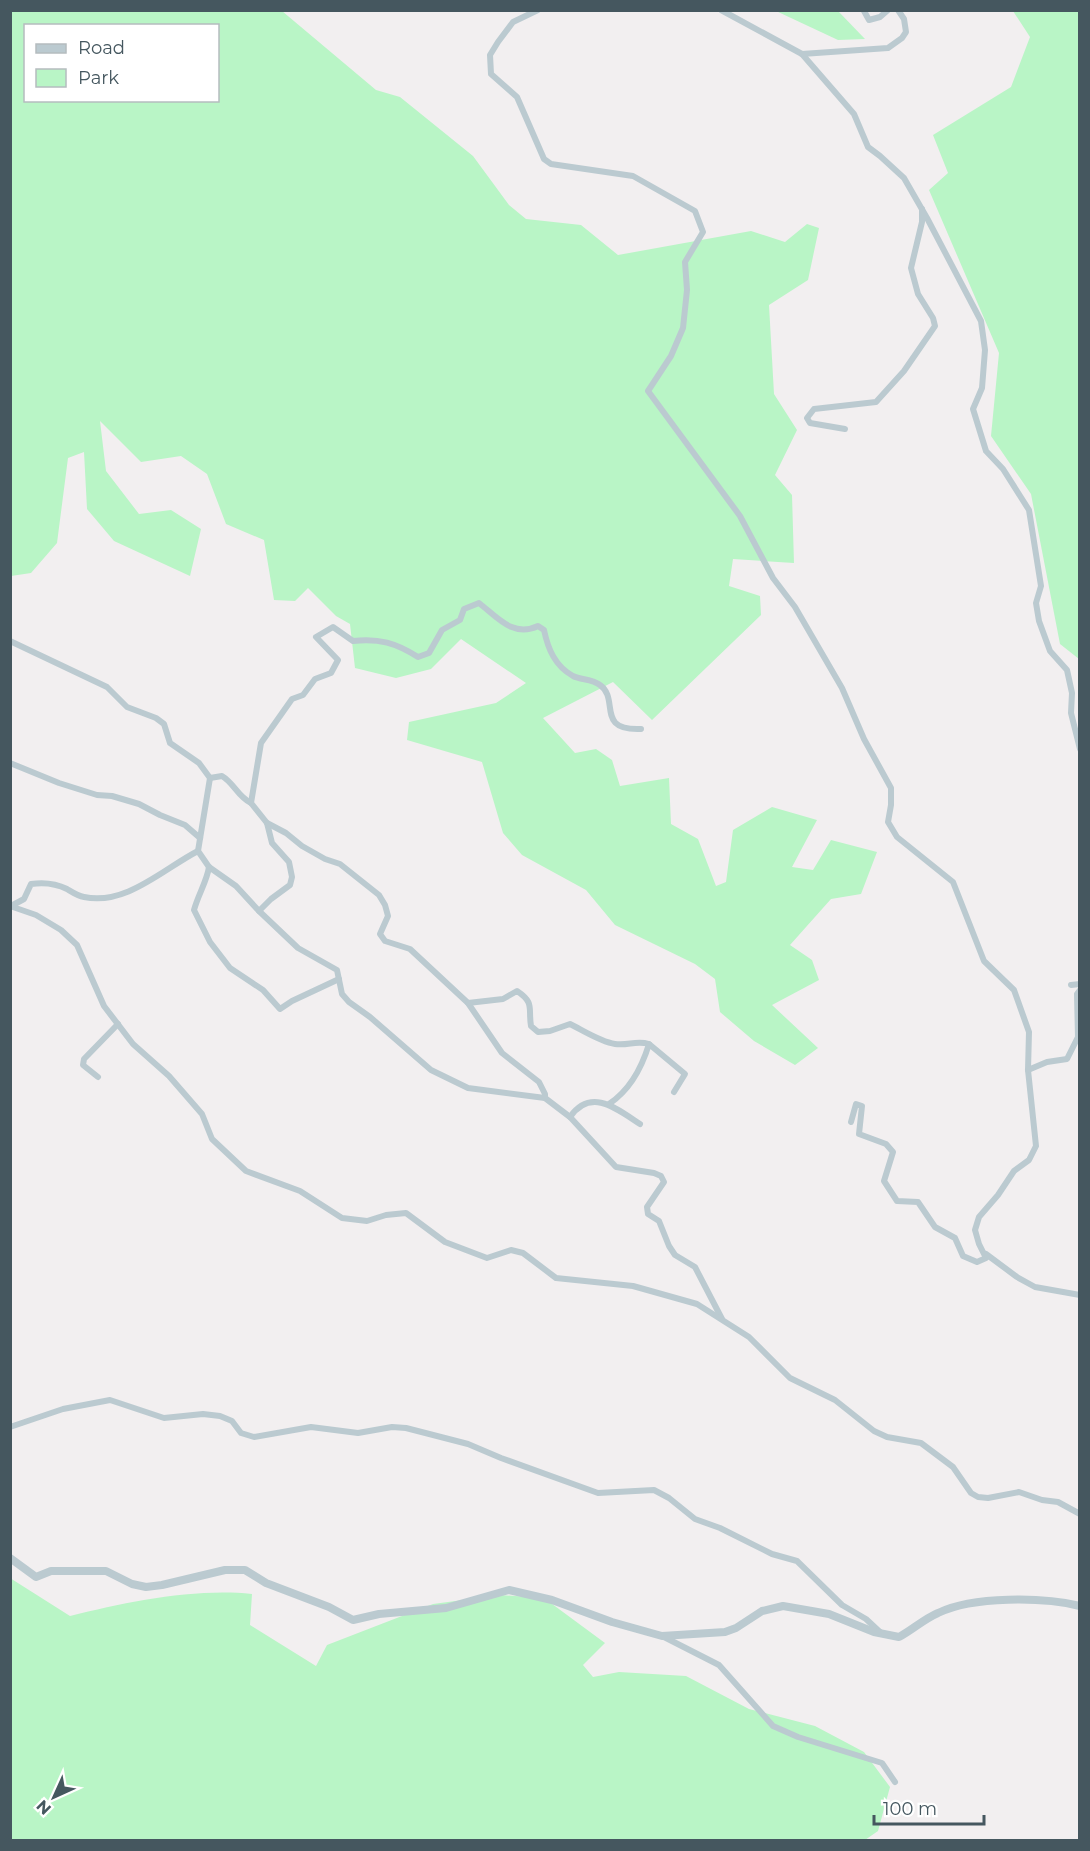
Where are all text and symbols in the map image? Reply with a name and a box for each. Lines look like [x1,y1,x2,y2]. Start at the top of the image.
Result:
legend [24,24,219,102]
text: Road [78,37,125,59]
text: Park [78,67,119,89]
north arrow [24,1767,84,1827]
scale bar [874,1788,984,1826]
text: N [32,1796,55,1819]
text: 100 m [883,1798,937,1820]

